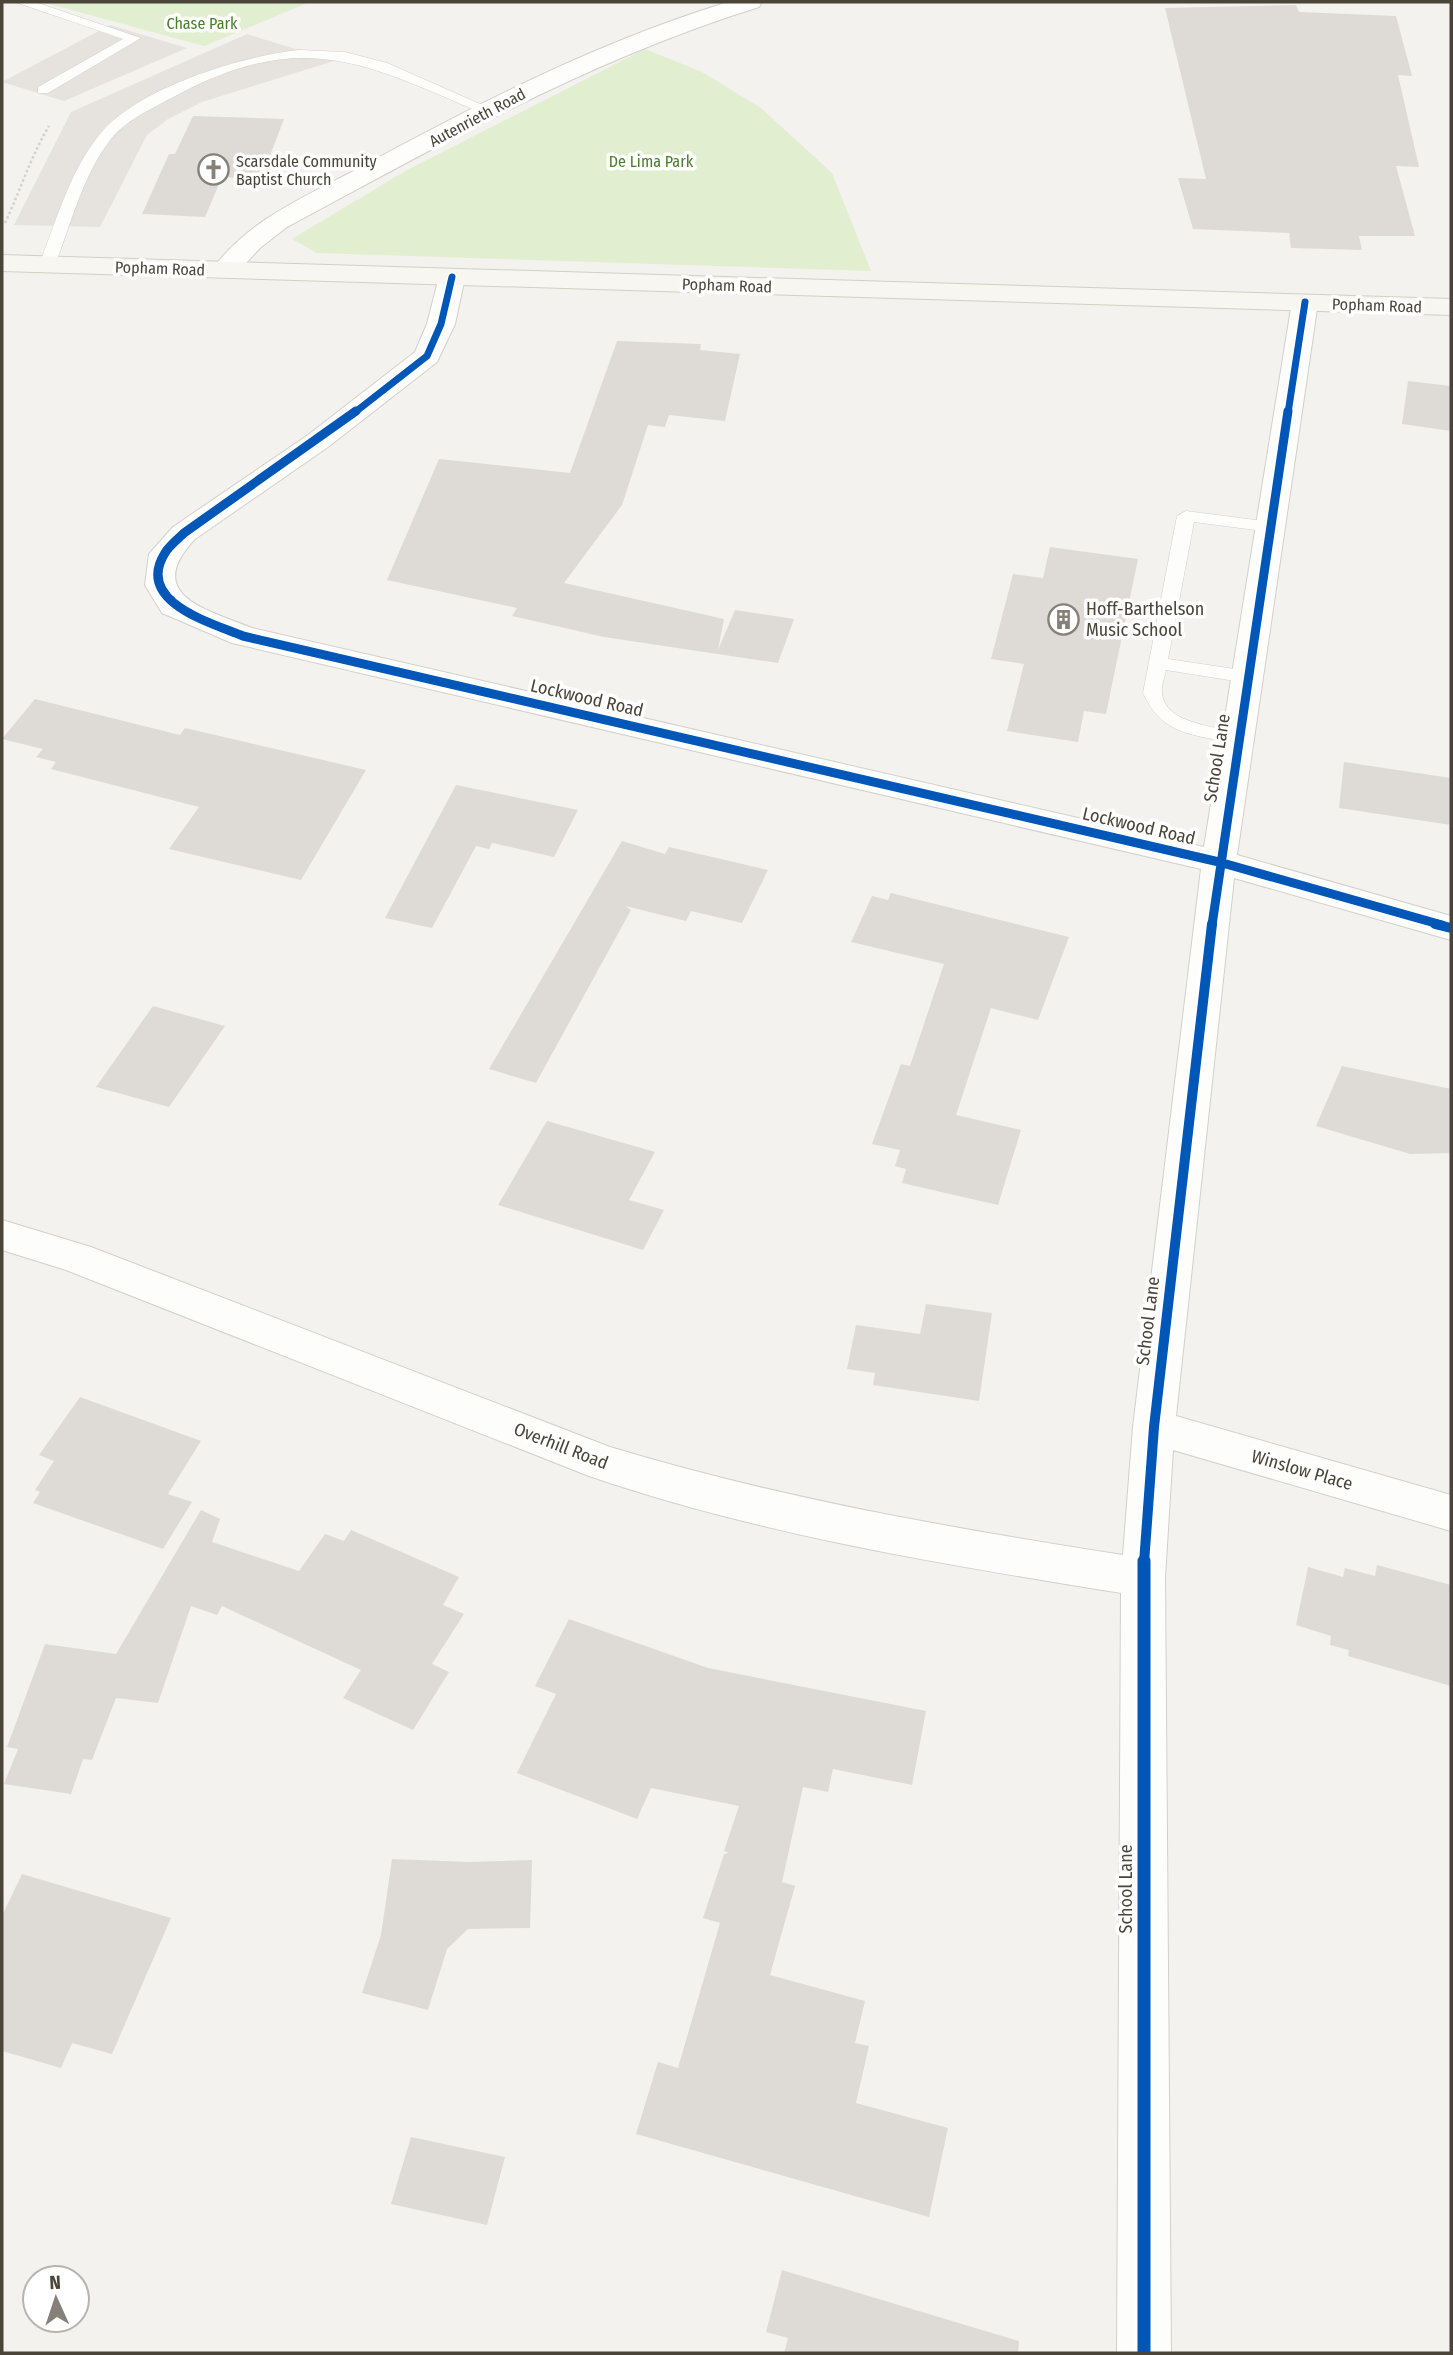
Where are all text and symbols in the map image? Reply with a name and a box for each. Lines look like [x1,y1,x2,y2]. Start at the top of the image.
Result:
park label: Chase Park [166,14,238,33]
street label: Autenrieth Road [426,84,529,151]
place label: Scarsdale Community Baptist Church [236,152,378,189]
park label: De Lima Park [609,152,694,171]
church icon: Scarsdale Community Baptist Church [196,153,230,187]
street label: Popham Road [115,257,205,280]
street label: Popham Road [682,274,772,297]
street label: Popham Road [1332,294,1422,317]
place label: Hoff-Barthelson Music School [1086,598,1204,641]
building icon: Hoff-Barthelson Music School [1046,602,1080,636]
street label: Lockwood Road [528,674,646,722]
street label: School Lane [1199,712,1235,804]
street label: Lockwood Road [1080,802,1198,850]
street label: School Lane [1132,1275,1164,1367]
street label: Overhill Road [511,1418,611,1474]
street label: Winslow Place [1249,1445,1355,1495]
street label: School Lane [1115,1844,1137,1934]
north arrow [21,2264,91,2334]
text: N [49,2271,61,2294]

